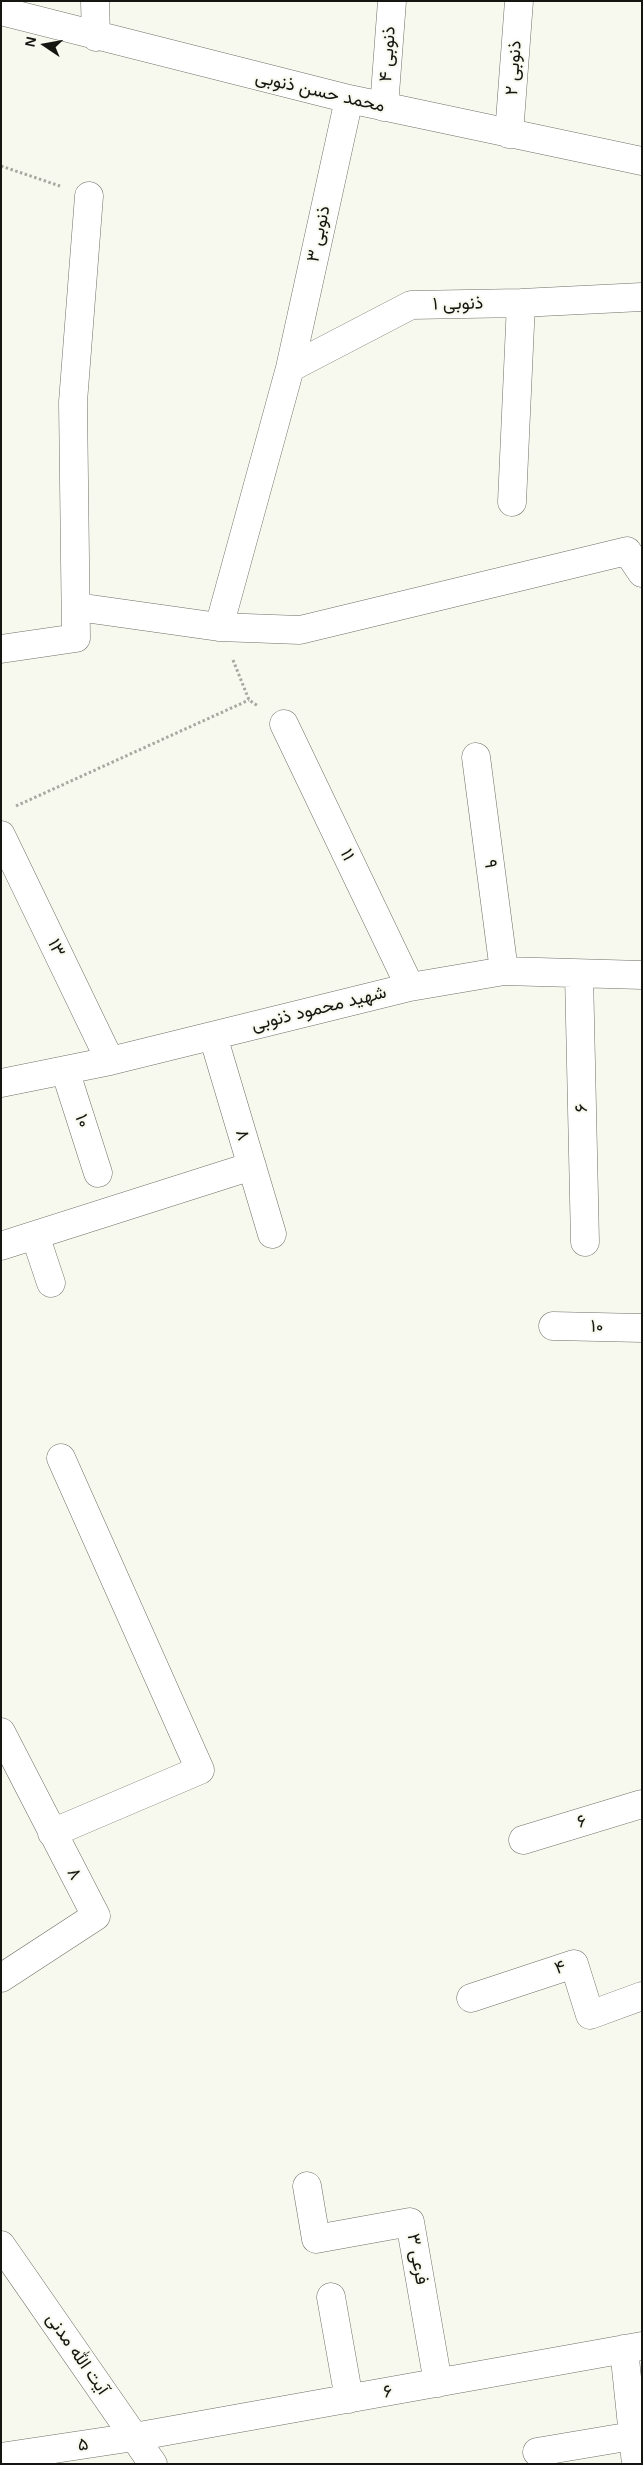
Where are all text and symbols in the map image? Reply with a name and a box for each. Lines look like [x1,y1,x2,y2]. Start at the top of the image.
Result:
north arrow [20,20,70,70]
street label: ذنوبی ۴ [375,25,401,83]
text: N [21,35,39,48]
street label: ذنوبی ۲ [501,40,527,96]
street label: محمد حسن ذنوبی [253,67,387,117]
street label: ذنوبی ۳ [302,204,336,264]
street label: ذنوبی ۱ [433,293,483,315]
street label: ۱۱ [335,846,359,864]
street label: ۹ [479,858,501,870]
street label: ۱۳ [43,936,69,960]
street label: شهید محمود ذنوبی [249,982,389,1036]
street label: ۶ [571,1103,593,1113]
street label: ۱۰ [70,1112,94,1130]
street label: ۸ [230,1127,254,1143]
street label: ۱۰ [590,1316,604,1338]
street label: ۶ [575,1810,589,1834]
street label: ۸ [62,1864,86,1884]
street label: ۴ [552,1956,568,1980]
street label: فرعی ۳ [402,2232,432,2286]
street label: آیت الله مدنی [41,2309,113,2399]
street label: ۶ [382,2381,394,2403]
street label: ۵ [76,2434,90,2456]

